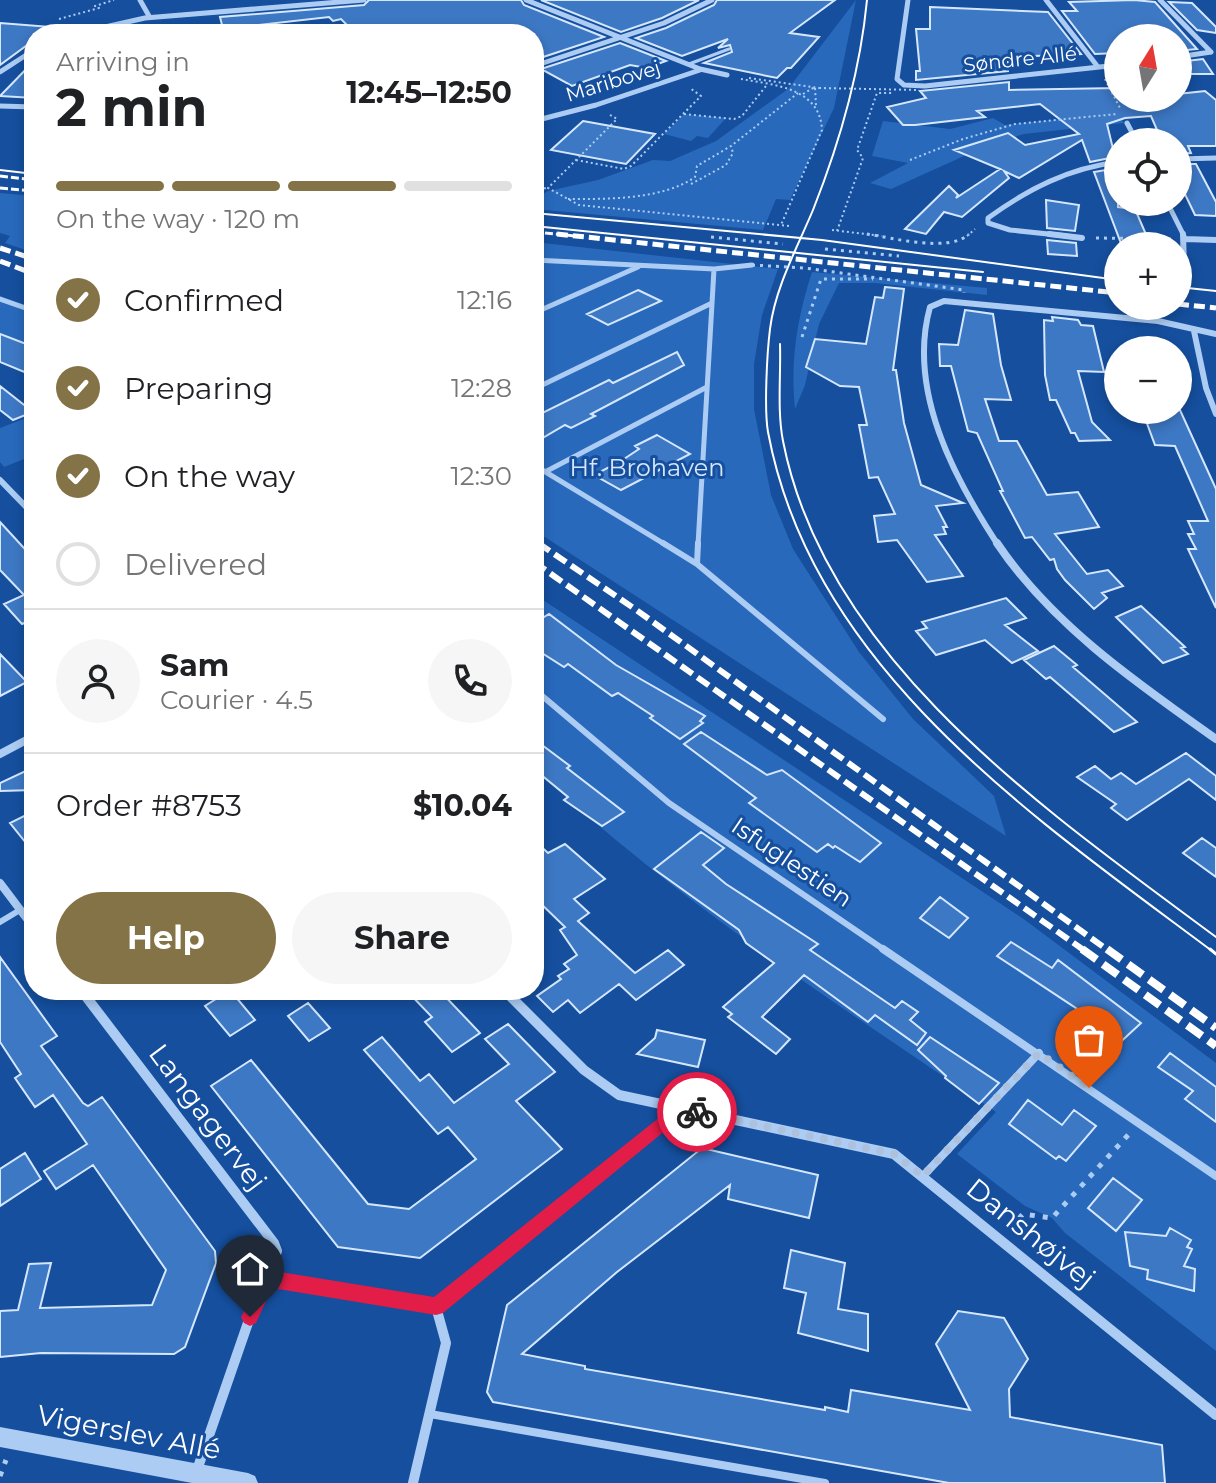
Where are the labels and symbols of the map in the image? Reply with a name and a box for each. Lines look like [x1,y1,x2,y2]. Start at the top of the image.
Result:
north arrow [1104,24,1192,112]
street label: Søndre Allé [962,41,1078,77]
street label: Maribovej [563,55,663,107]
park label: Hf. Brohaven [570,453,724,482]
street label: Isfuglestien [726,811,858,913]
pin [1055,1006,1123,1088]
street label: Langagervej [142,1037,274,1197]
courier [657,1072,737,1152]
street label: Danshøjvej [960,1171,1102,1295]
pin [216,1235,284,1317]
street label: Vigerslev Allé [34,1398,224,1466]

